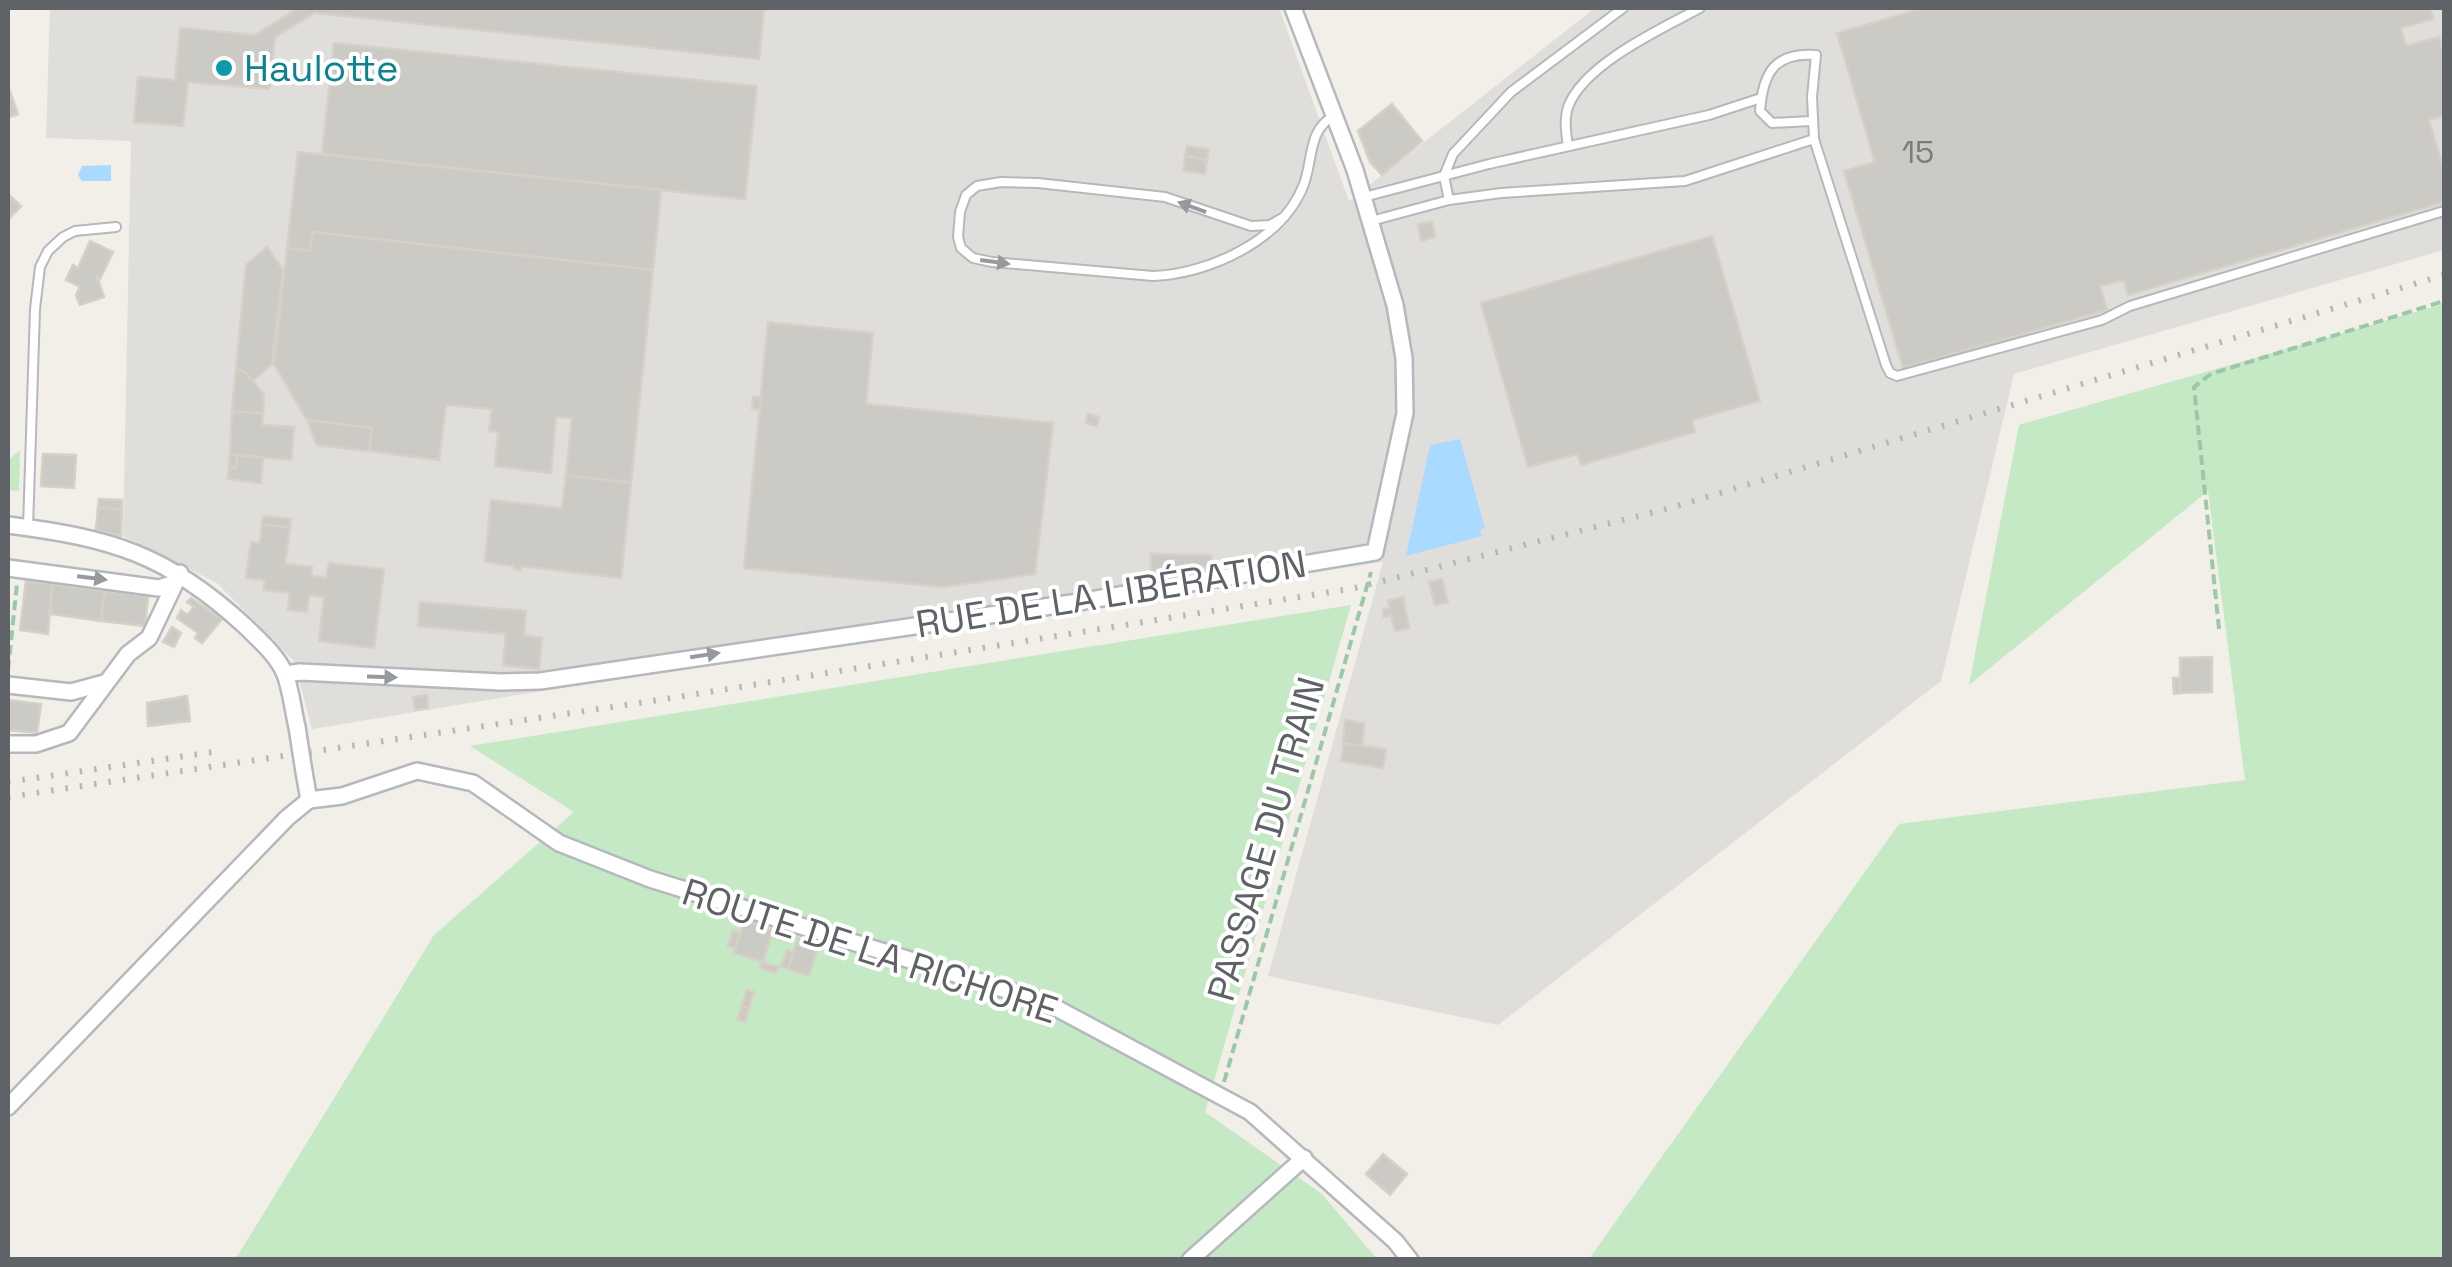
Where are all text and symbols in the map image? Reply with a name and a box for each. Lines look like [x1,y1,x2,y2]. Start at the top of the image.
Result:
place label: Haulotte [244,44,399,92]
marker: Haulotte [213,57,235,79]
house number: 15 [1902,132,1934,172]
one-way arrow [1177,199,1207,215]
one-way arrow [980,254,1011,270]
street label: RUE DE LA LIBÉRATION [912,539,1310,649]
one-way arrow [76,571,108,587]
one-way arrow [690,647,721,663]
one-way arrow [367,669,399,685]
street label: PASSAGE DU TRAIN [1197,671,1335,1007]
street label: ROUTE DE LA RICHORE [676,868,1064,1034]

